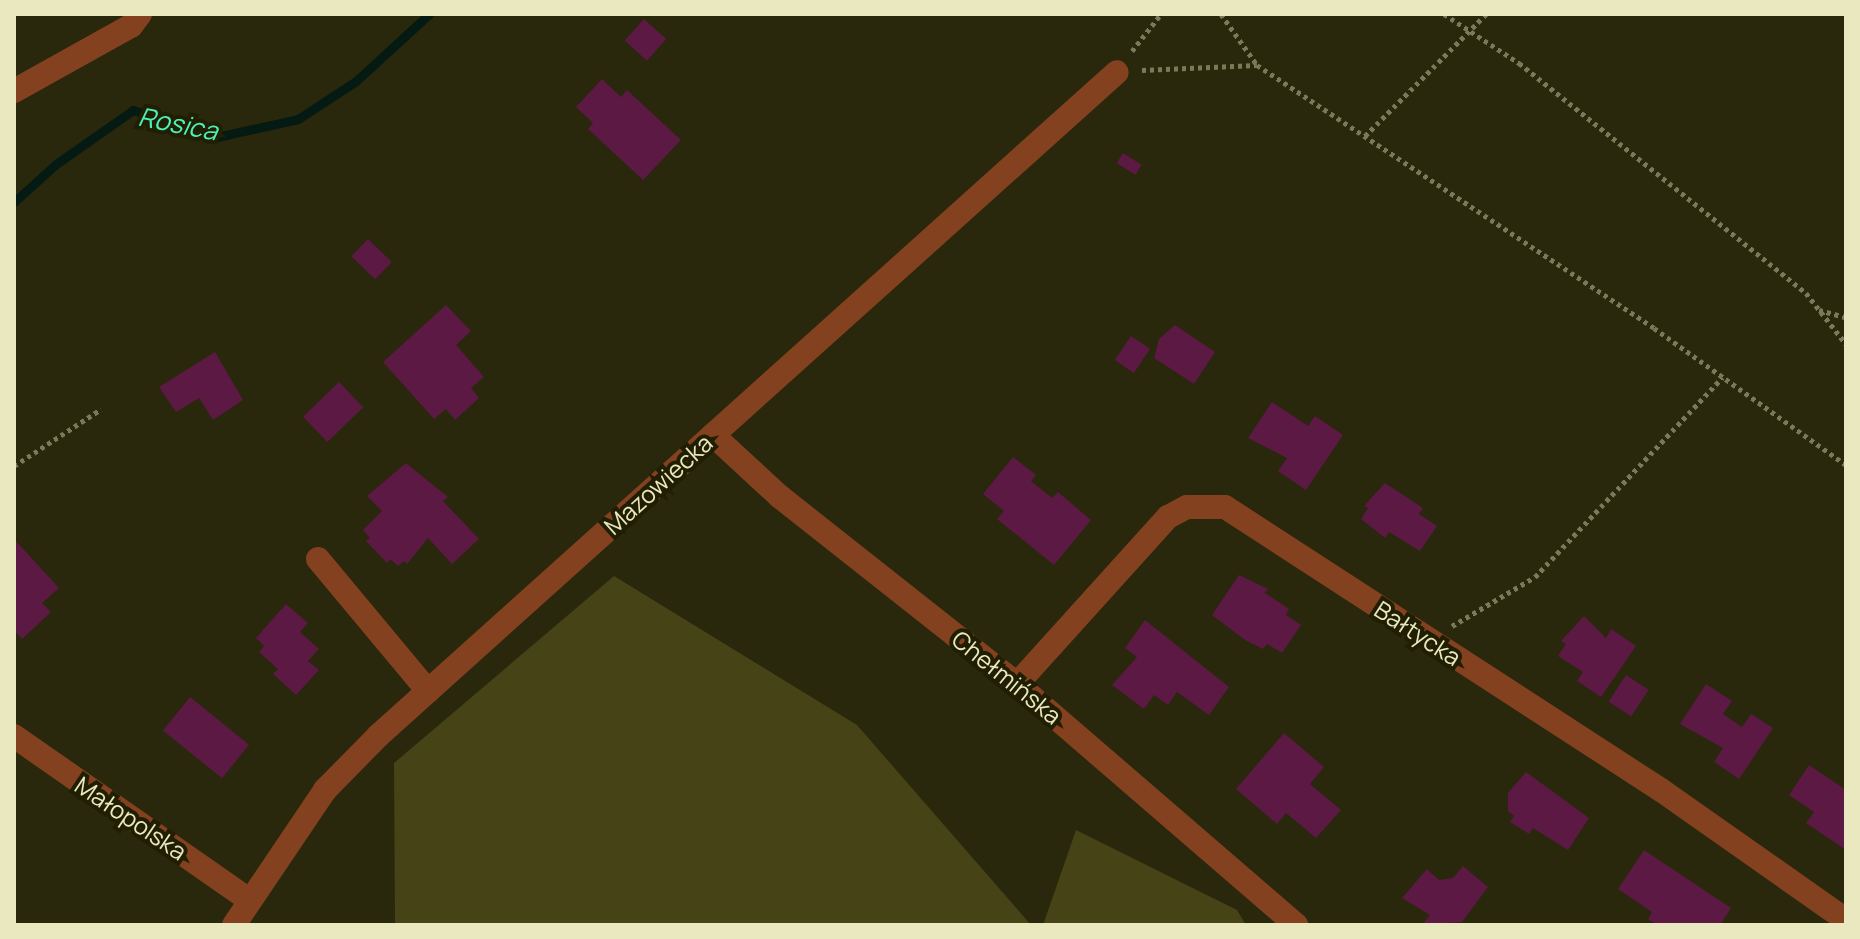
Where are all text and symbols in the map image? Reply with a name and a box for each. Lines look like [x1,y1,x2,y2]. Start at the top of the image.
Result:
water label: Rosica [136,101,220,147]
street label: Mazowiecka [598,428,718,540]
street label: Bałtycka [1369,595,1467,671]
street label: Chełmińska [946,624,1068,730]
street label: Małopolska [70,770,192,866]

